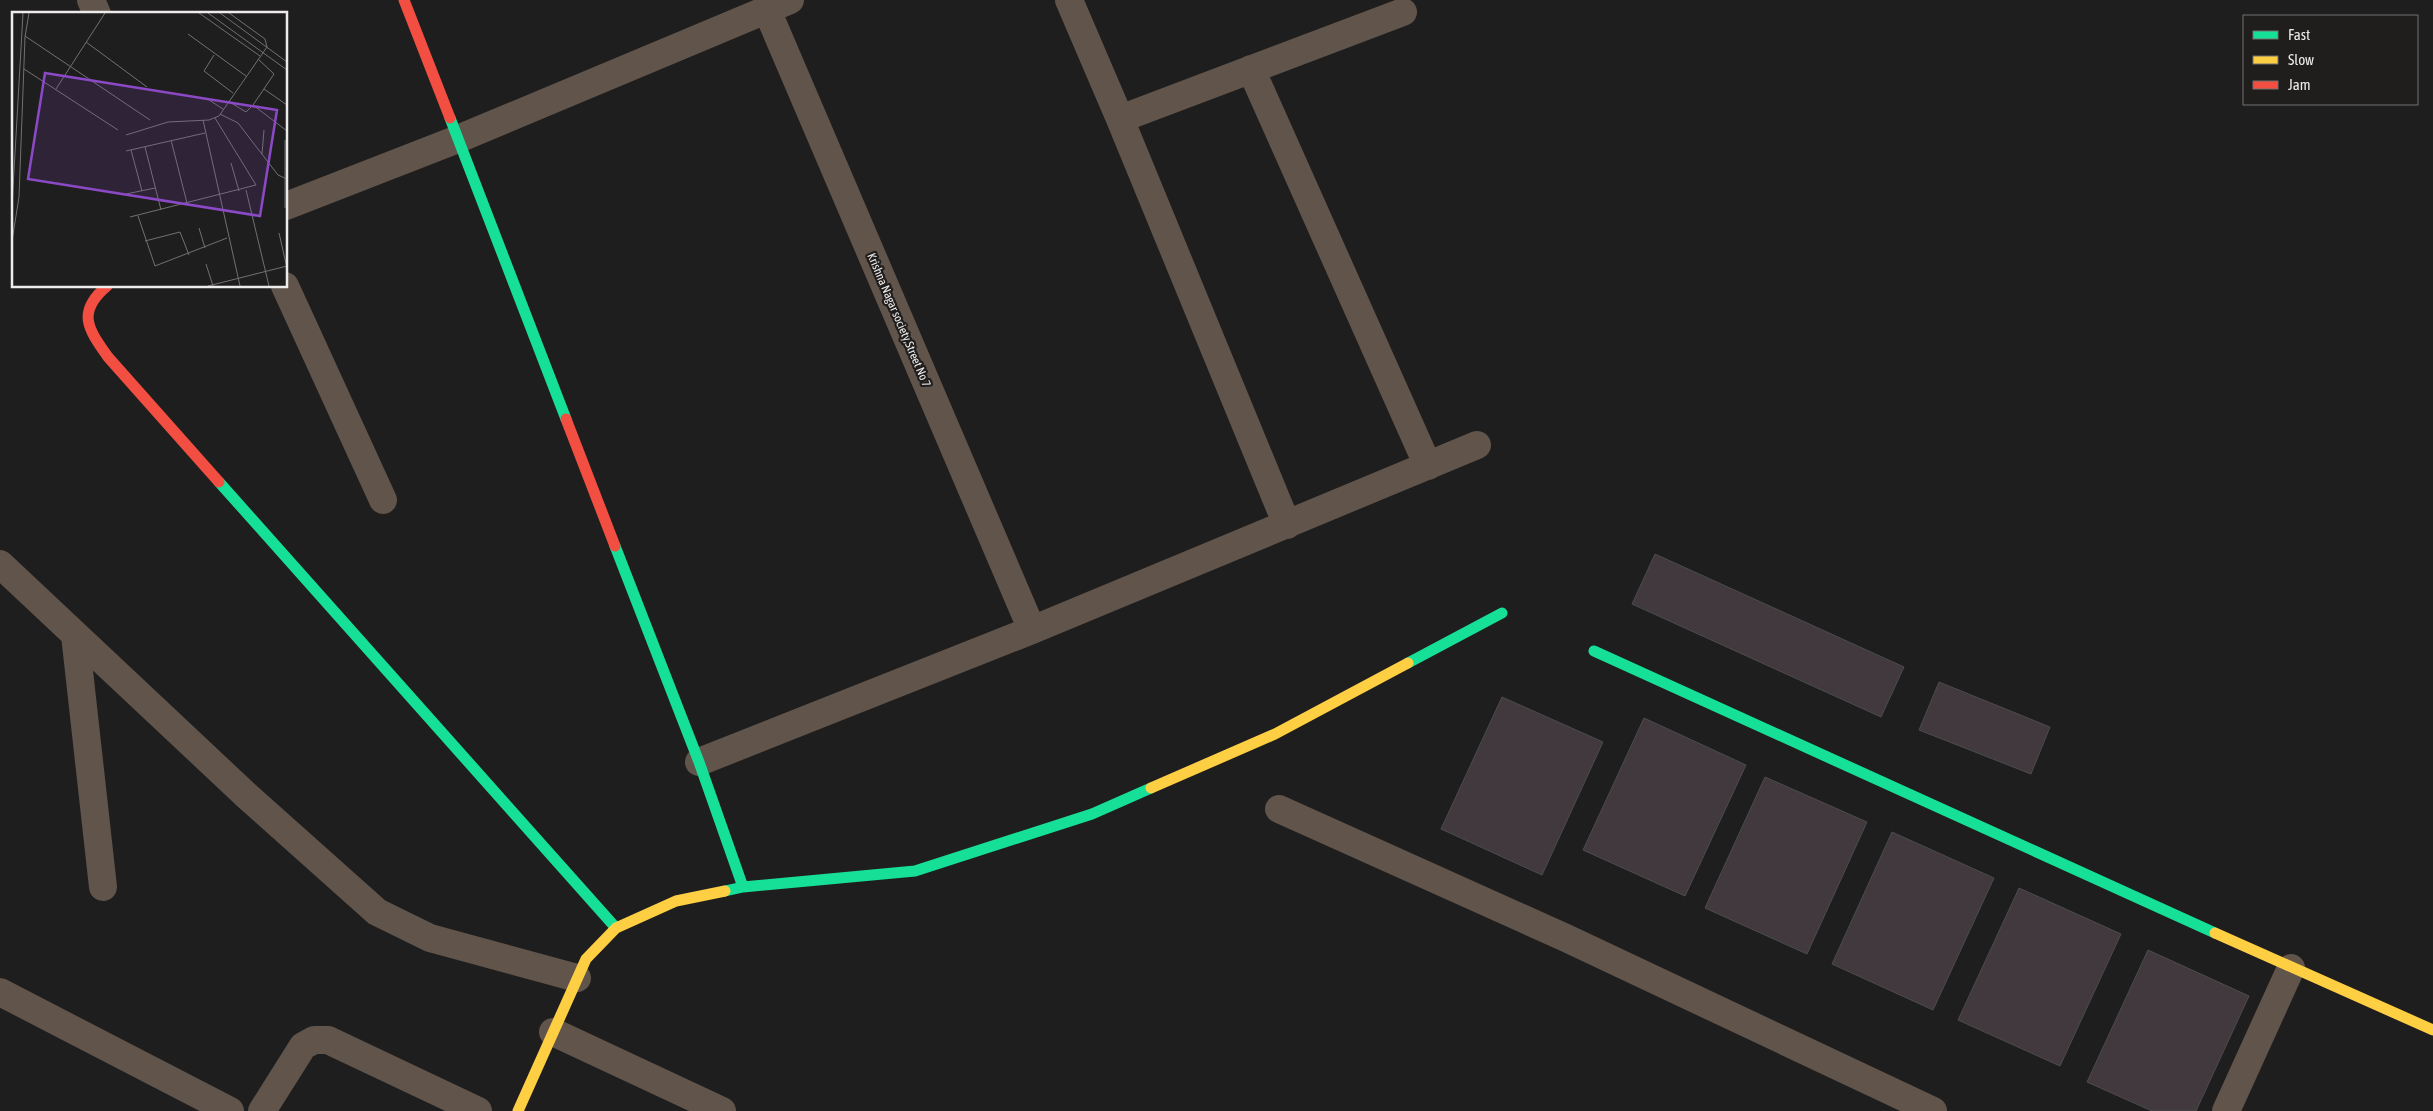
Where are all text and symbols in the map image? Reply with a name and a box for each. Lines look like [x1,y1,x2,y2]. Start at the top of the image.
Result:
inset map [12,12,288,288]
legend [2243,15,2418,105]
text: Fast [2288,26,2310,43]
text: Slow [2288,51,2314,68]
text: Jam [2288,76,2311,93]
street label: Krishna Nagar society,Street No 7 [864,251,934,389]

